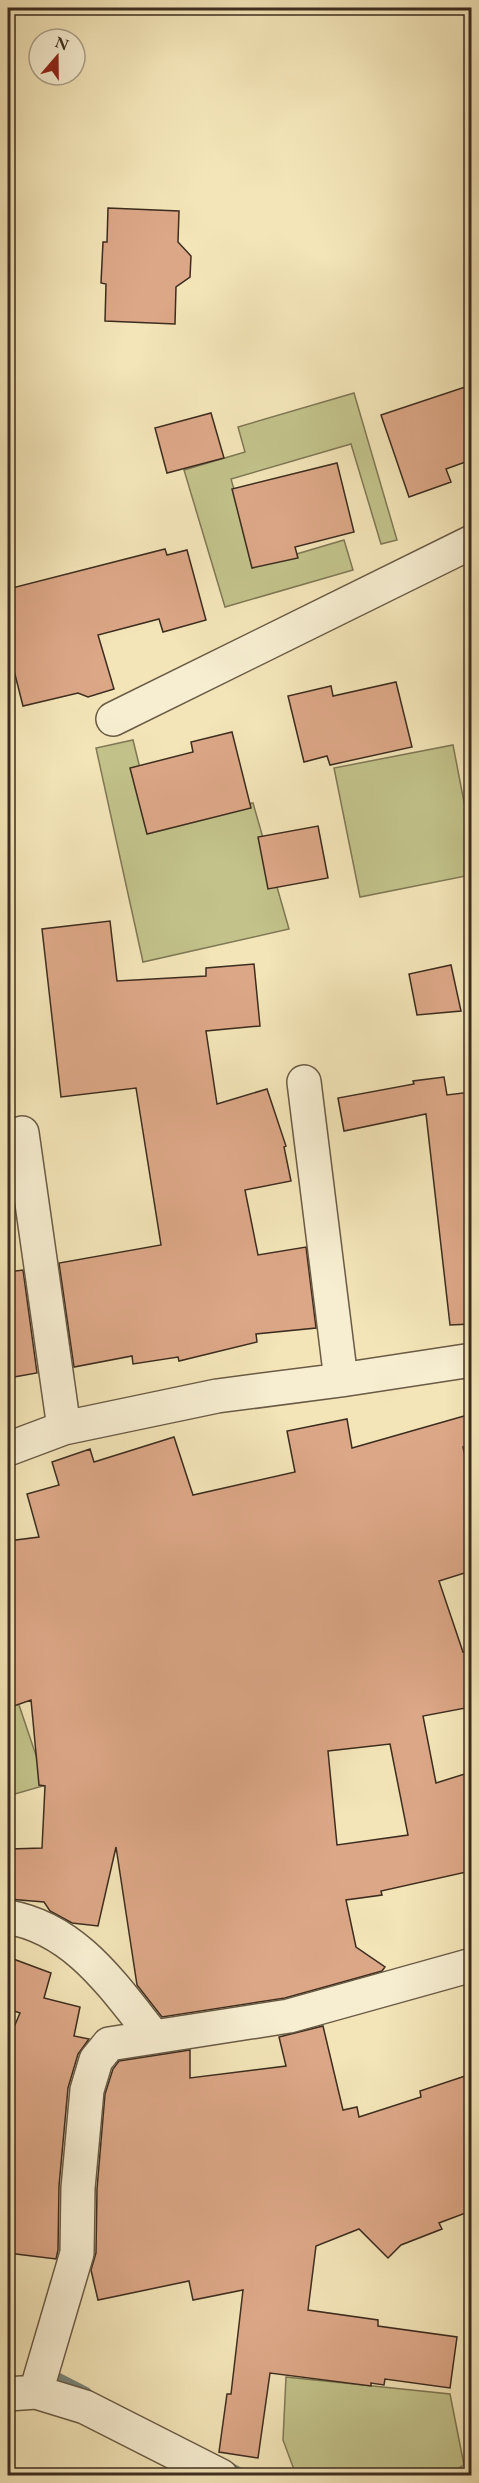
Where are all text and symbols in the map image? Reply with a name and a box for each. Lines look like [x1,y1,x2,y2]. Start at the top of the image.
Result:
north arrow [27,27,87,87]
text: N [52,31,72,55]

